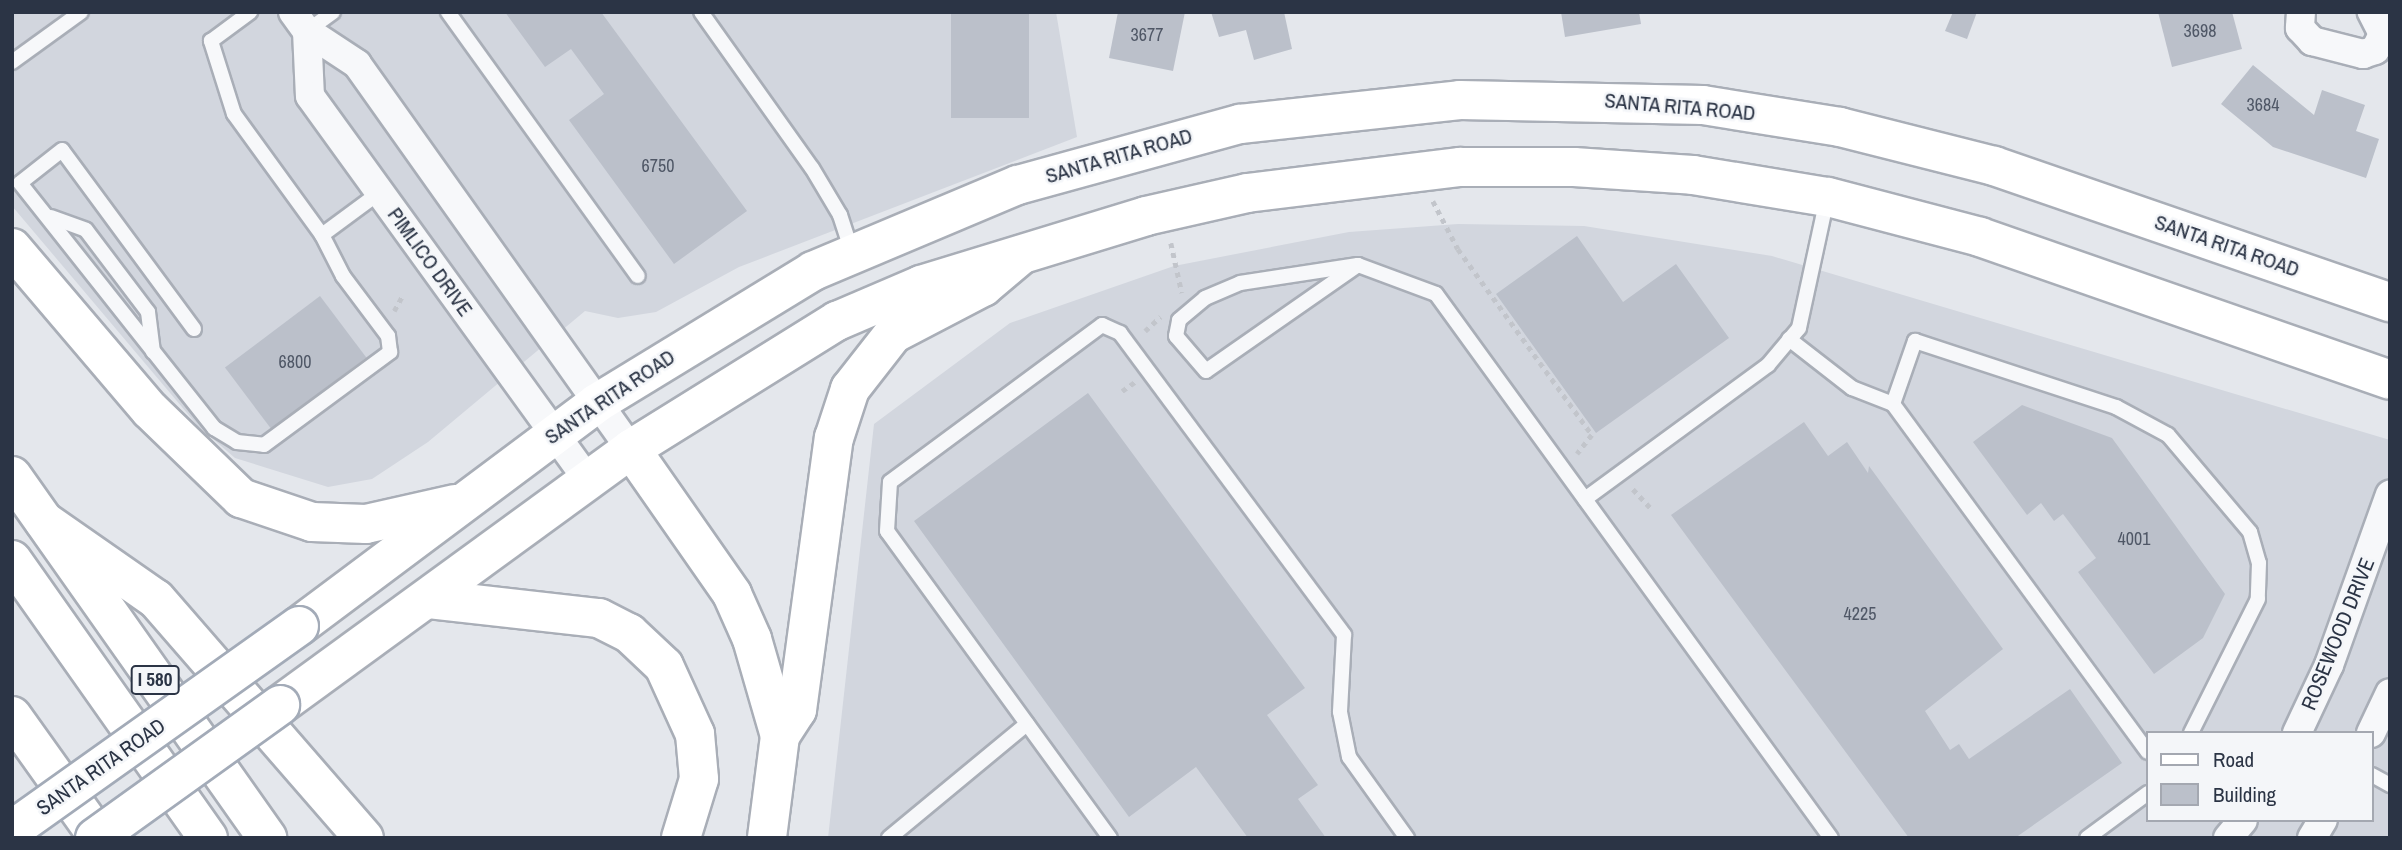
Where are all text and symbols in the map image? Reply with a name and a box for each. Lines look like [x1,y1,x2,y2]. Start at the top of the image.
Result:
house number: 3698 [2184,20,2216,42]
house number: 3677 [1131,24,1163,46]
street label: SANTA RITA ROAD [1602,88,1758,126]
house number: 3684 [2247,94,2279,116]
street label: SANTA RITA ROAD [1042,123,1196,189]
house number: 6750 [642,155,674,177]
street label: PIMLICO DRIVE [382,203,478,321]
street label: SANTA RITA ROAD [2150,209,2304,283]
street label: SANTA RITA ROAD [539,344,681,450]
house number: 6800 [279,351,311,373]
house number: 4001 [2118,528,2150,550]
street label: ROSEWOOD DRIVE [2296,554,2380,714]
house number: 4225 [1844,603,1876,625]
road number: I 580 [130,664,180,695]
street label: SANTA RITA ROAD [31,713,171,821]
legend [2146,731,2374,822]
text: Road [2213,745,2254,774]
text: Building [2213,780,2276,809]

